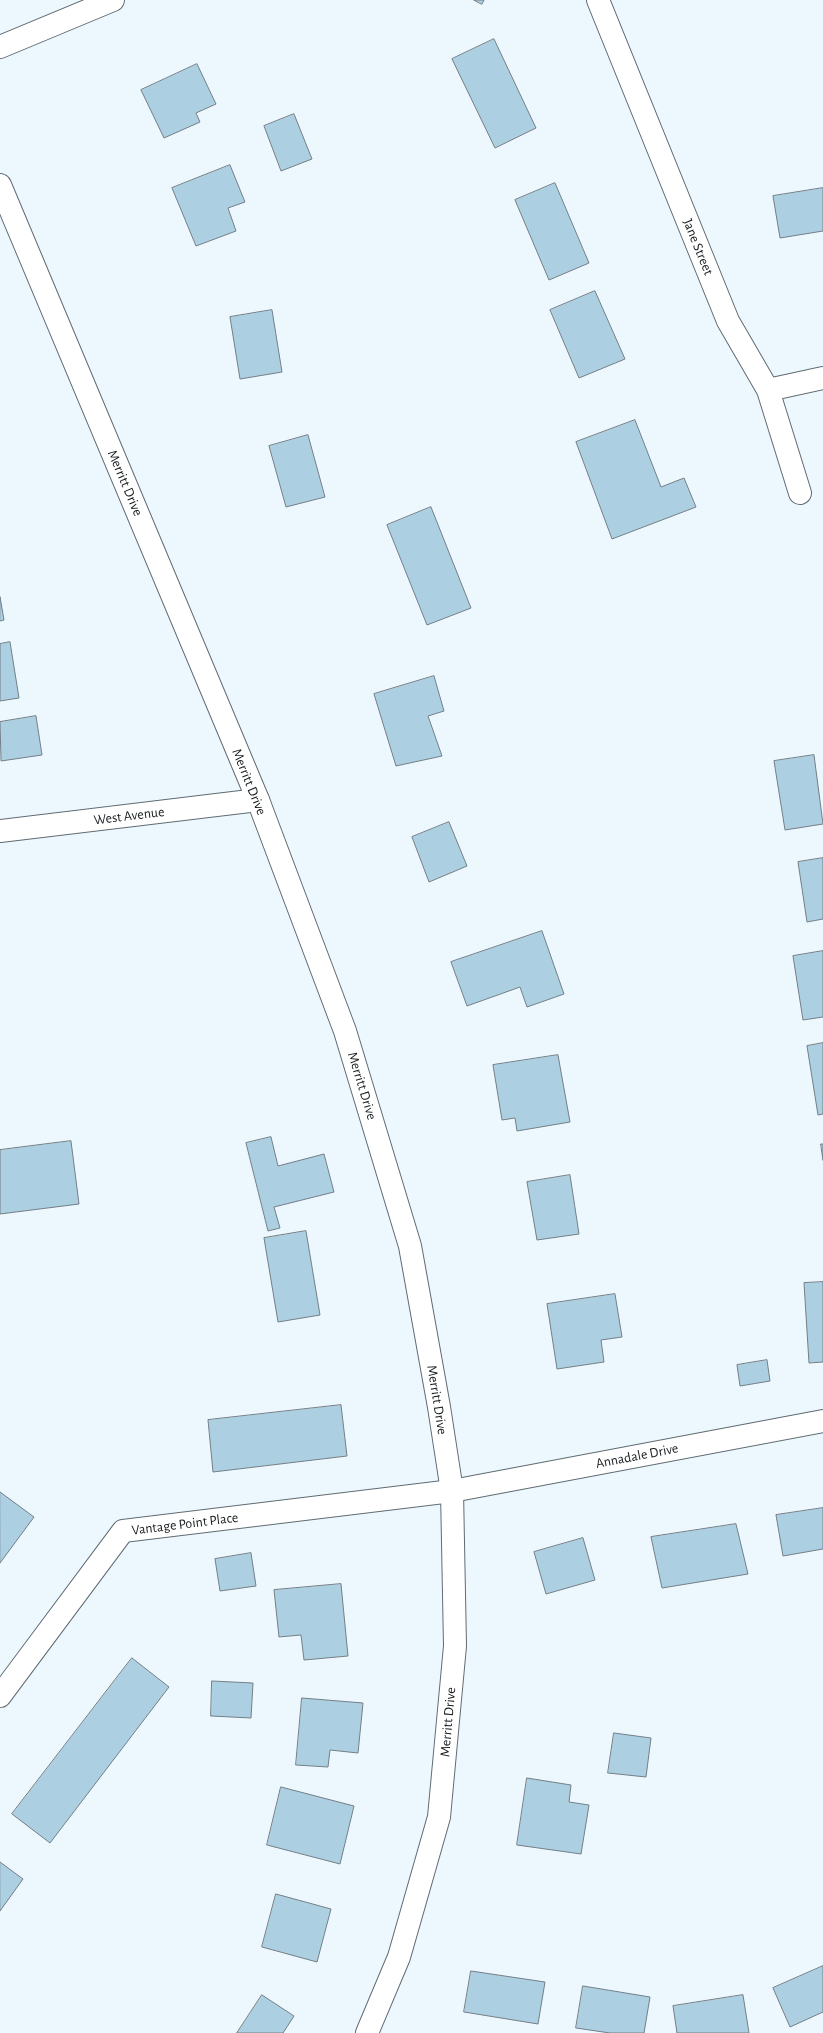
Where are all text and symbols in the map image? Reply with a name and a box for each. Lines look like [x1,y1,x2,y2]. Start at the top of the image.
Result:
street label: Jane Street [679,216,717,278]
street label: Merritt Drive [104,447,146,519]
street label: Merritt Drive [228,746,270,818]
street label: West Avenue [93,803,165,829]
street label: Merritt Drive [344,1050,380,1122]
street label: Merritt Drive [423,1364,451,1436]
street label: Annadale Drive [594,1440,680,1472]
street label: Vantage Point Place [131,1509,239,1539]
street label: Merritt Drive [437,1686,459,1758]

